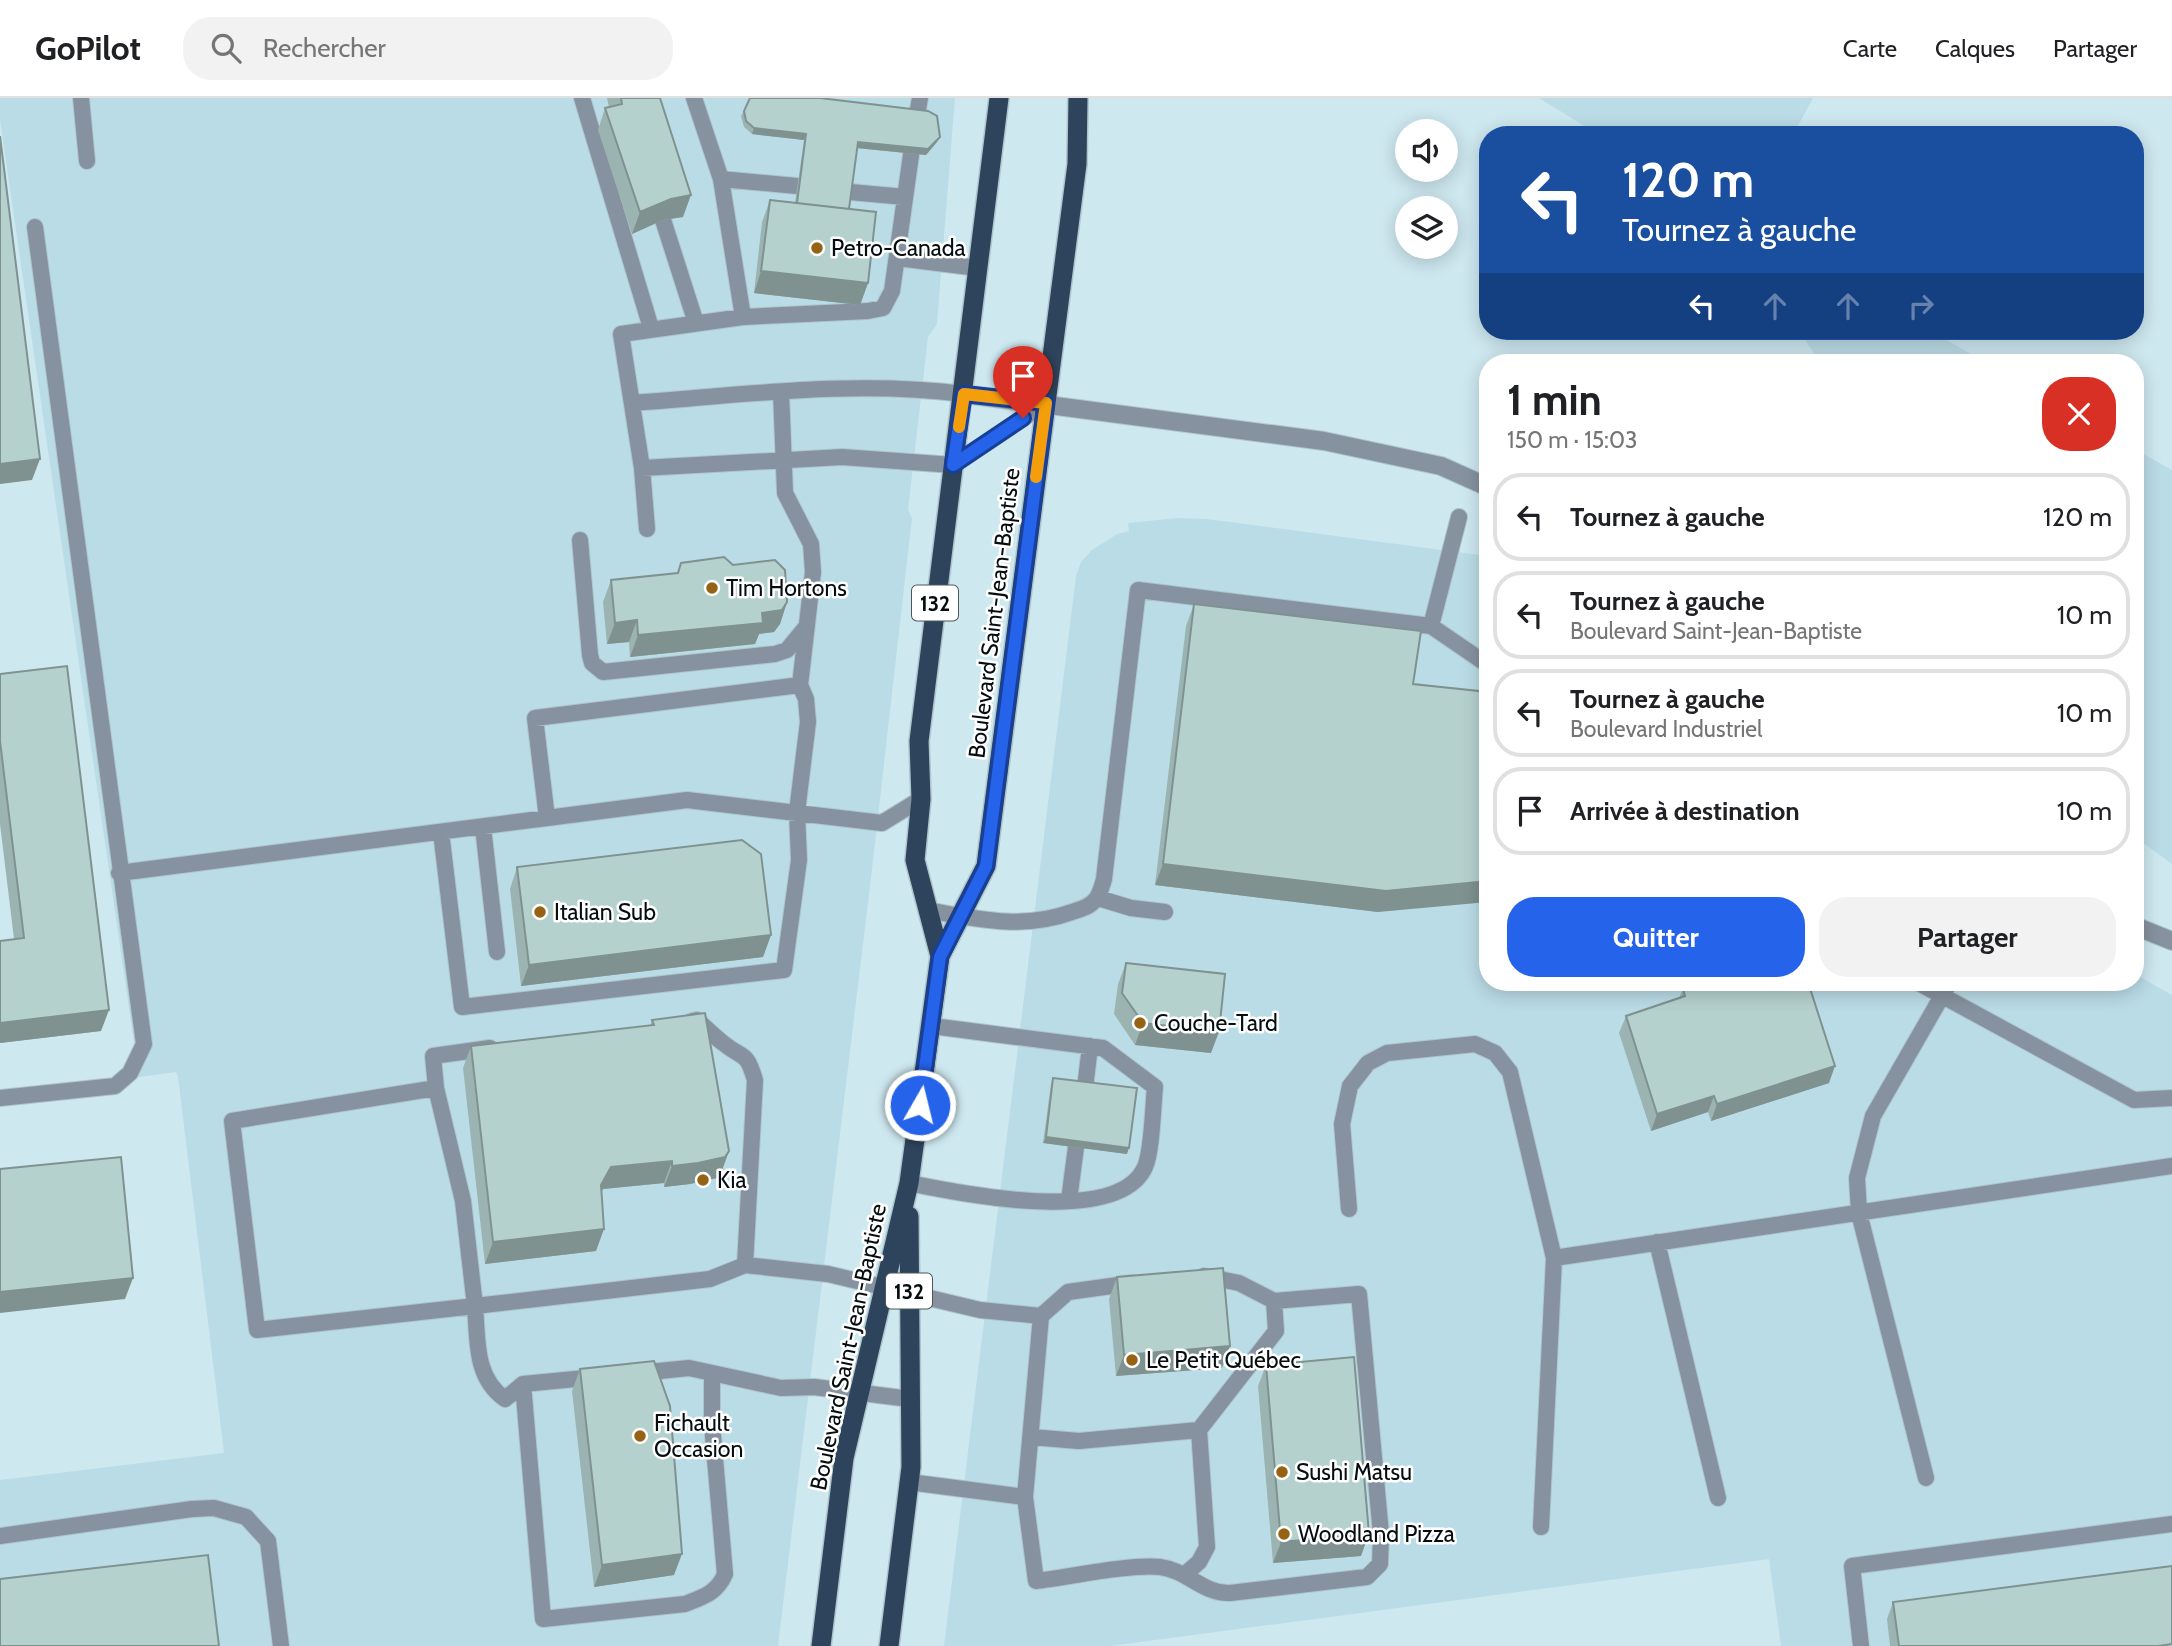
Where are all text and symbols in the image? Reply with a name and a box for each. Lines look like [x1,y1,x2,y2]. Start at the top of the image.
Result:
search box [183,17,673,80]
text: GoPilot [35,28,141,68]
icon: search [207,29,245,67]
text: Rechercher [263,32,386,64]
text: Carte [1843,34,1897,63]
text: Calques [1935,34,2015,63]
text: Partager [2053,34,2137,63]
map controls [1395,119,1458,259]
button: sound [1395,119,1458,182]
text: 120 m [1622,150,1754,209]
icon: left [1507,154,1598,245]
button: layers [1395,196,1458,259]
text: Tournez à gauche [1622,210,1856,249]
place label: Petro-Canada [831,234,966,262]
marker: Petro-Canada [809,240,825,256]
icon: left [1683,287,1721,325]
icon: ahead [1756,287,1794,325]
icon: ahead [1829,287,1867,325]
icon: right [1902,287,1940,325]
pin [993,346,1053,418]
icon: arrive [1004,357,1042,395]
text: 1 min [1507,374,1602,426]
button: close [2042,377,2116,451]
text: 150 m · 15:03 [1507,426,1637,454]
street label: Boulevard Saint-Jean-Baptiste [962,466,1026,760]
icon: left [1511,498,1549,536]
text: Tournez à gauche [1570,501,1765,533]
text: 120 m [2043,501,2112,533]
place label: Tim Hortons [726,574,847,602]
marker: Tim Hortons [704,580,720,596]
text: Tournez à gauche [1570,585,1765,617]
road number: 132 [912,586,958,620]
icon: left [1511,596,1549,634]
text: 10 m [2057,599,2112,631]
text: Boulevard Saint-Jean-Baptiste [1570,617,1862,645]
text: Tournez à gauche [1570,683,1765,715]
icon: left [1511,694,1549,732]
text: 10 m [2057,697,2112,729]
text: Boulevard Industriel [1570,715,1763,743]
icon: arrive [1511,792,1549,830]
text: Arrivée à destination [1570,795,1800,827]
text: 10 m [2057,795,2112,827]
button: Quitter [1507,897,1805,977]
button: Partager [1819,897,2116,977]
place label: Italian Sub [554,898,656,926]
marker: Italian Sub [532,904,548,920]
place label: Couche-Tard [1154,1009,1278,1037]
marker: Couche-Tard [1132,1015,1148,1031]
position arrow [883,1068,957,1142]
place label: Kia [717,1166,747,1194]
marker: Kia [695,1172,711,1188]
street label: Boulevard Saint-Jean-Baptiste [804,1201,892,1493]
road number: 132 [886,1274,932,1308]
place label: Le Petit Québec [1146,1346,1301,1374]
marker: Le Petit Québec [1124,1352,1140,1368]
place label: Fichault Occasion [654,1409,743,1463]
marker: Fichault Occasion [632,1428,648,1444]
place label: Sushi Matsu [1296,1458,1412,1486]
marker: Sushi Matsu [1274,1464,1290,1480]
place label: Woodland Pizza [1298,1520,1455,1548]
marker: Woodland Pizza [1276,1526,1292,1542]

